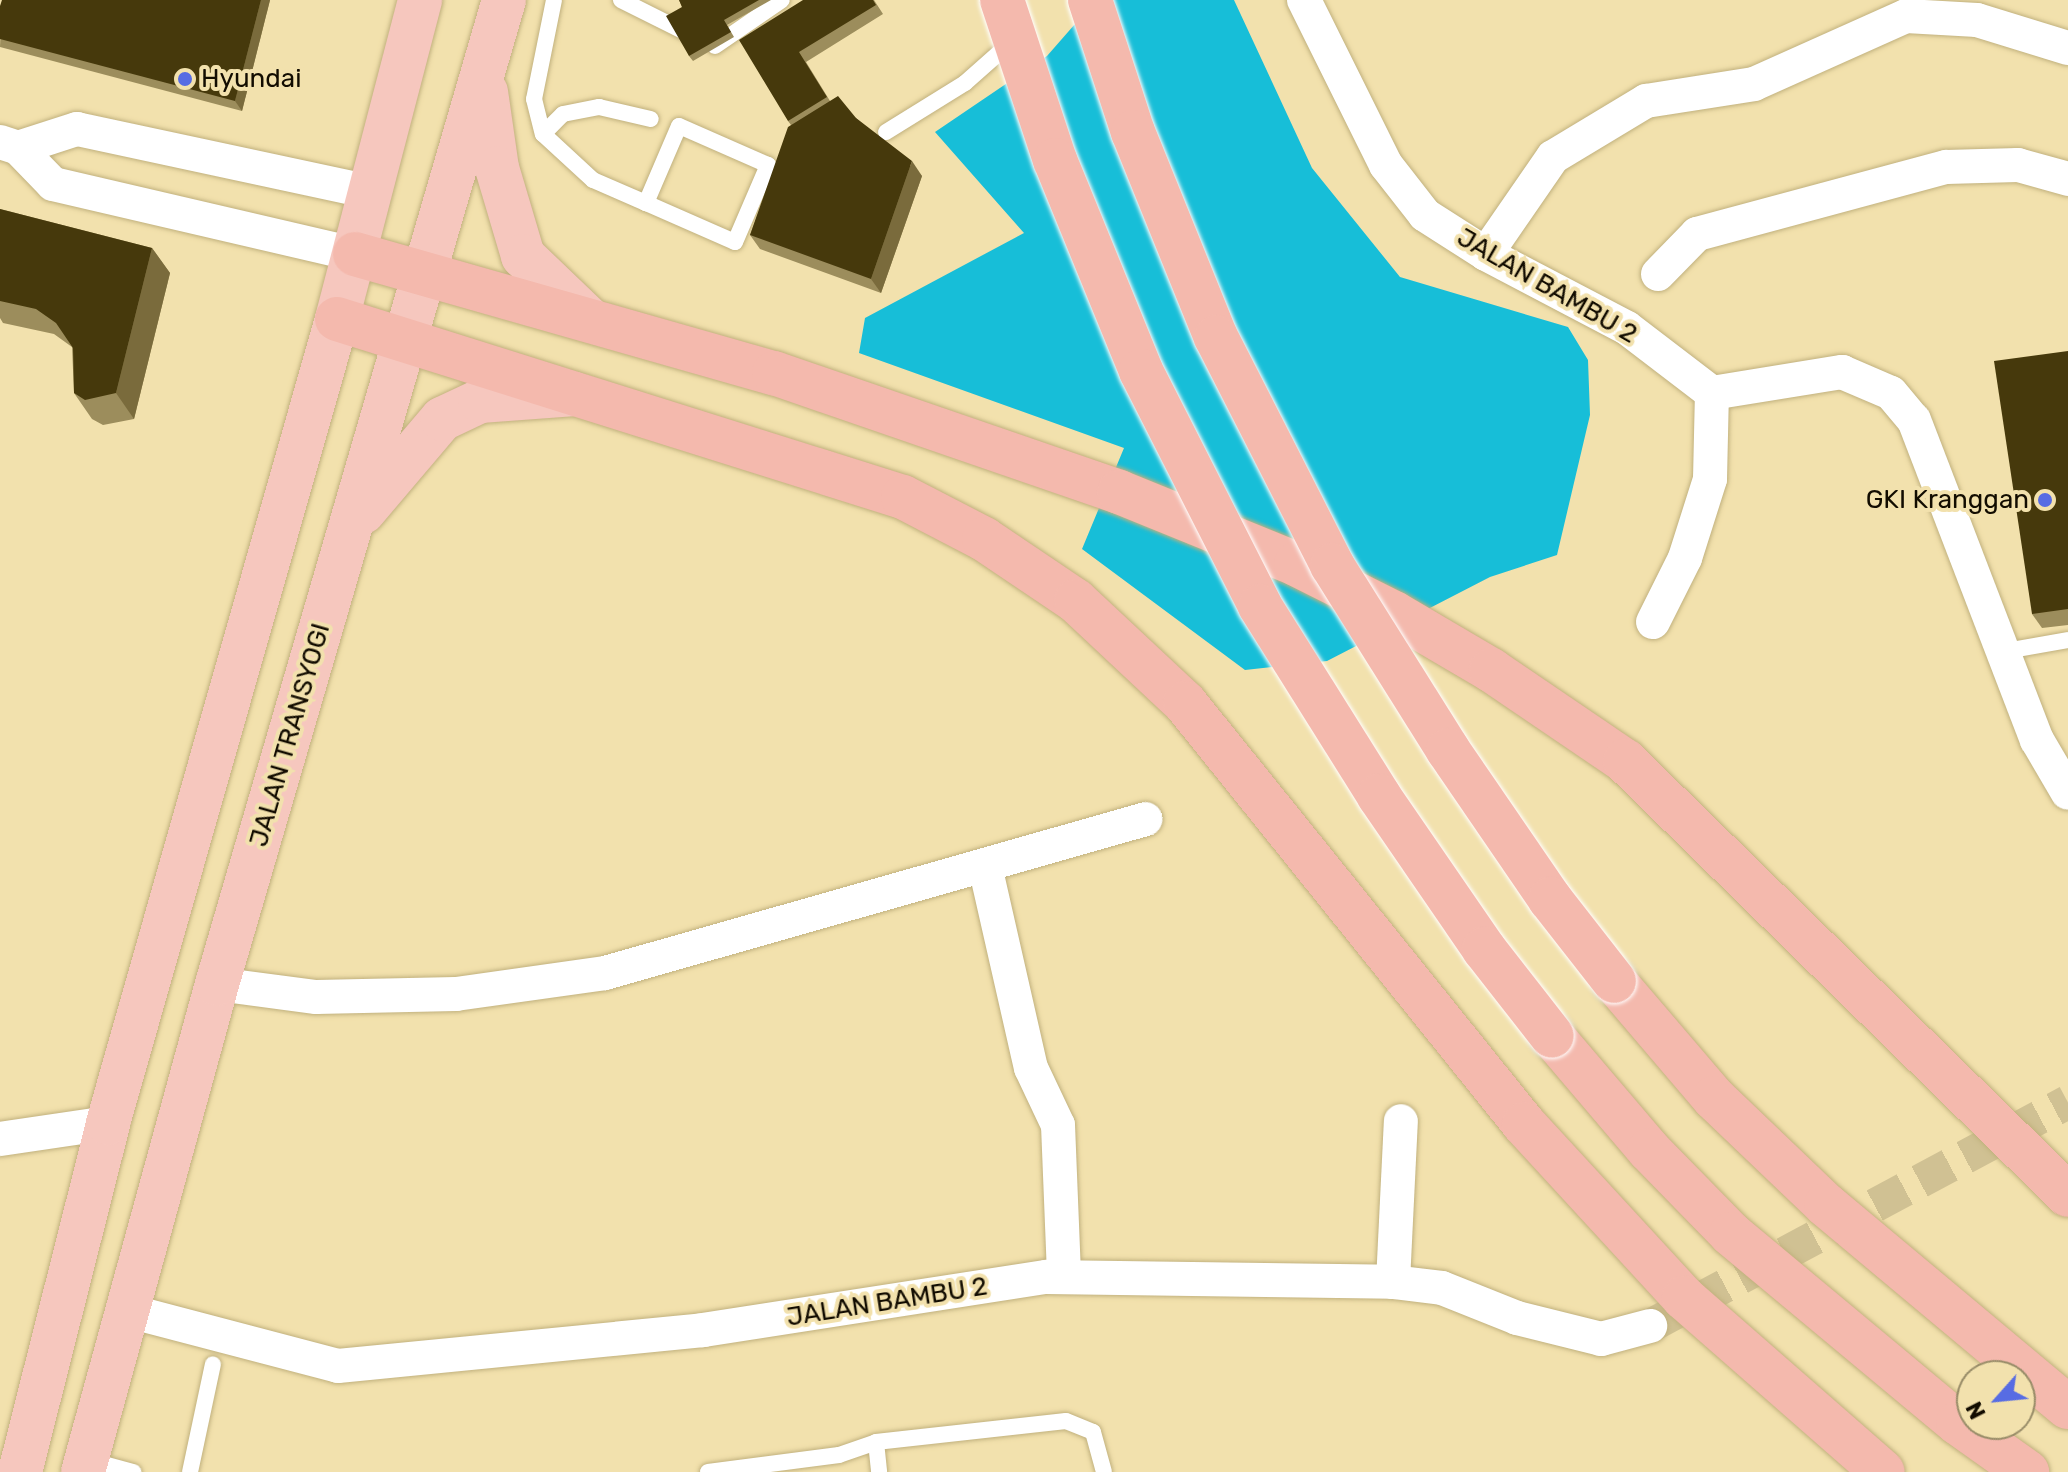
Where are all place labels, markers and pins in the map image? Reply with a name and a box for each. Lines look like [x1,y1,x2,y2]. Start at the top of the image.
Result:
place label: Hyundai [201,63,301,95]
marker: Hyundai [176,70,194,88]
place label: GKI Kranggan [1866,484,2029,516]
marker: GKI Kranggan [2036,491,2054,509]

